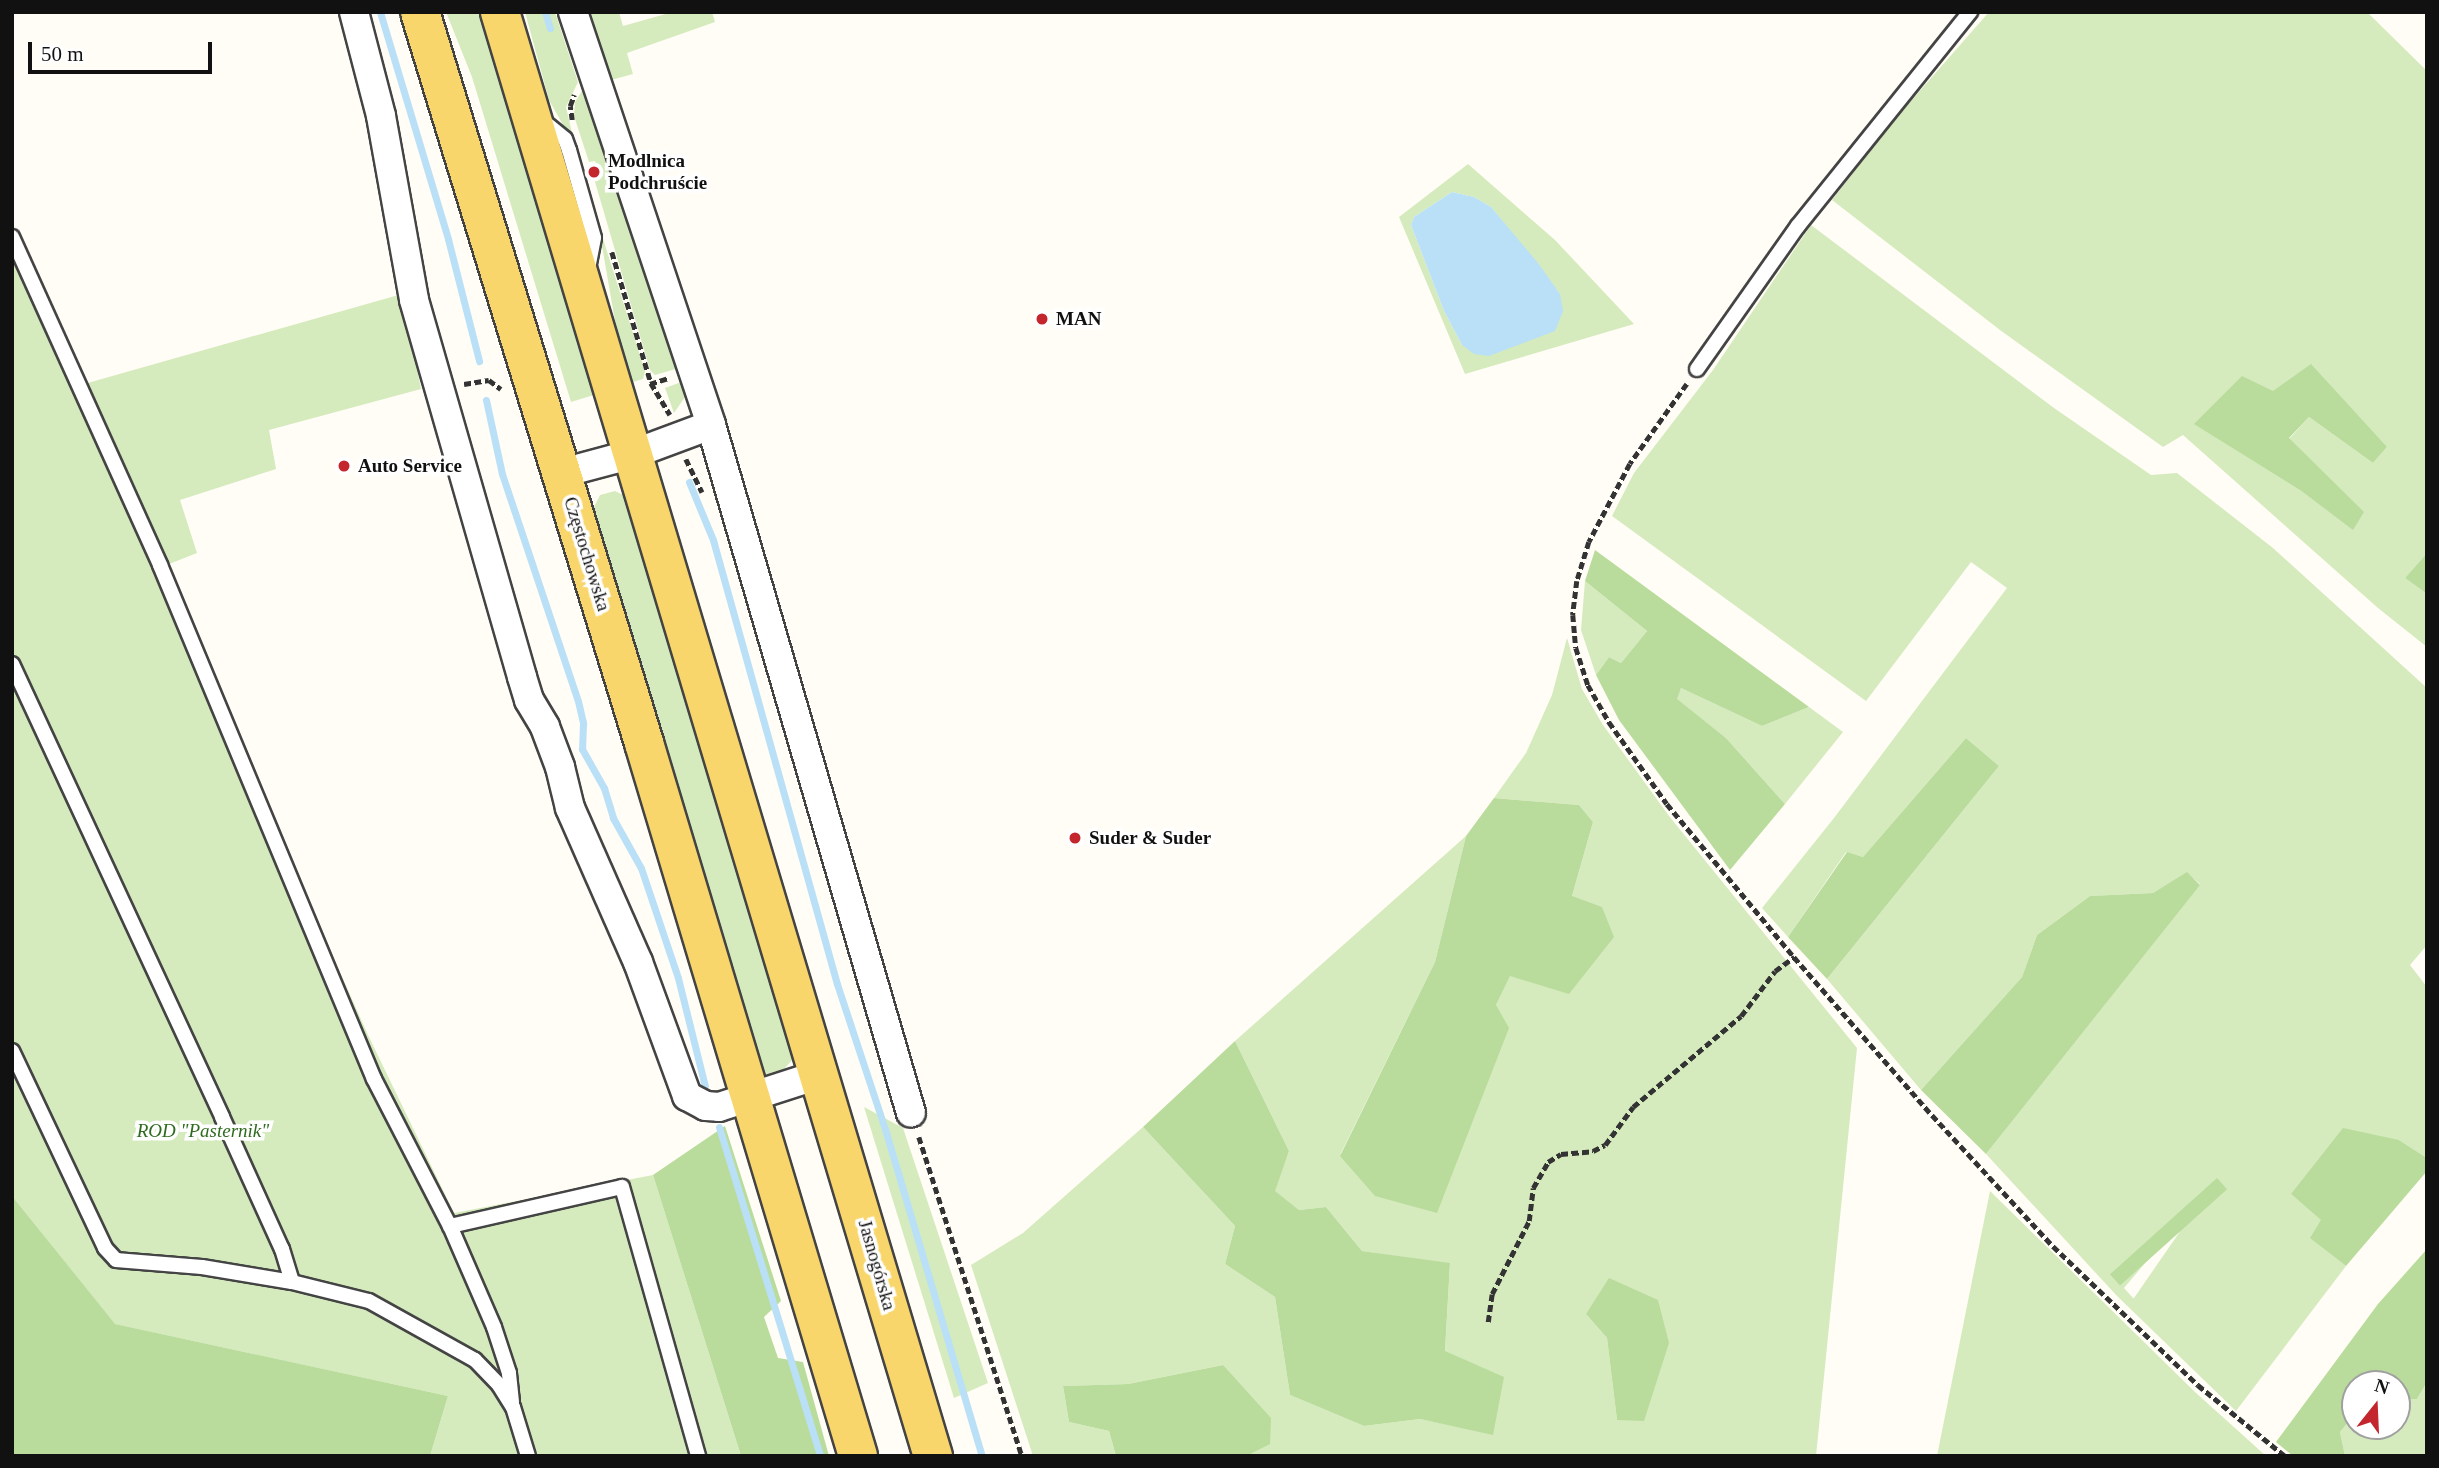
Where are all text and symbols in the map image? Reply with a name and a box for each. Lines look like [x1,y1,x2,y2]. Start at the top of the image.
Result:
scale bar [32,28,215,72]
text: 50 m [41,42,84,66]
place label: Modlnica Podchruście [608,150,707,194]
marker: Modlnica Podchruście [586,164,602,180]
place label: MAN [1056,308,1101,330]
marker: MAN [1034,311,1050,327]
place label: Auto Service [358,455,462,477]
marker: Auto Service [336,458,352,474]
street label: Częstochowska [559,494,615,614]
place label: Suder & Suder [1089,827,1211,849]
marker: Suder & Suder [1067,830,1083,846]
park label: ROD "Pasternik" [137,1120,269,1142]
street label: Jasnogórska [853,1217,901,1313]
north arrow [2341,1370,2411,1440]
text: N [2372,1374,2392,1399]

